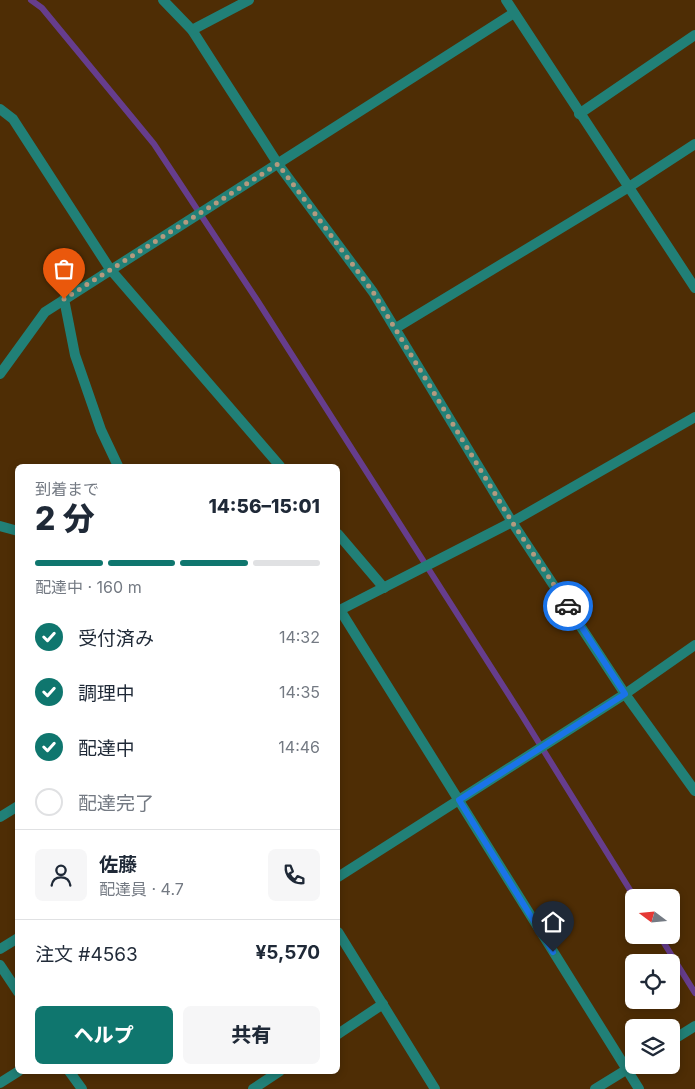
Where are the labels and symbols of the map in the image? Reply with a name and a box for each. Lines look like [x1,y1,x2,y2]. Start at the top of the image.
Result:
pin [43,248,85,299]
courier [543,581,593,631]
north arrow [625,889,680,944]
pin [532,901,574,952]

